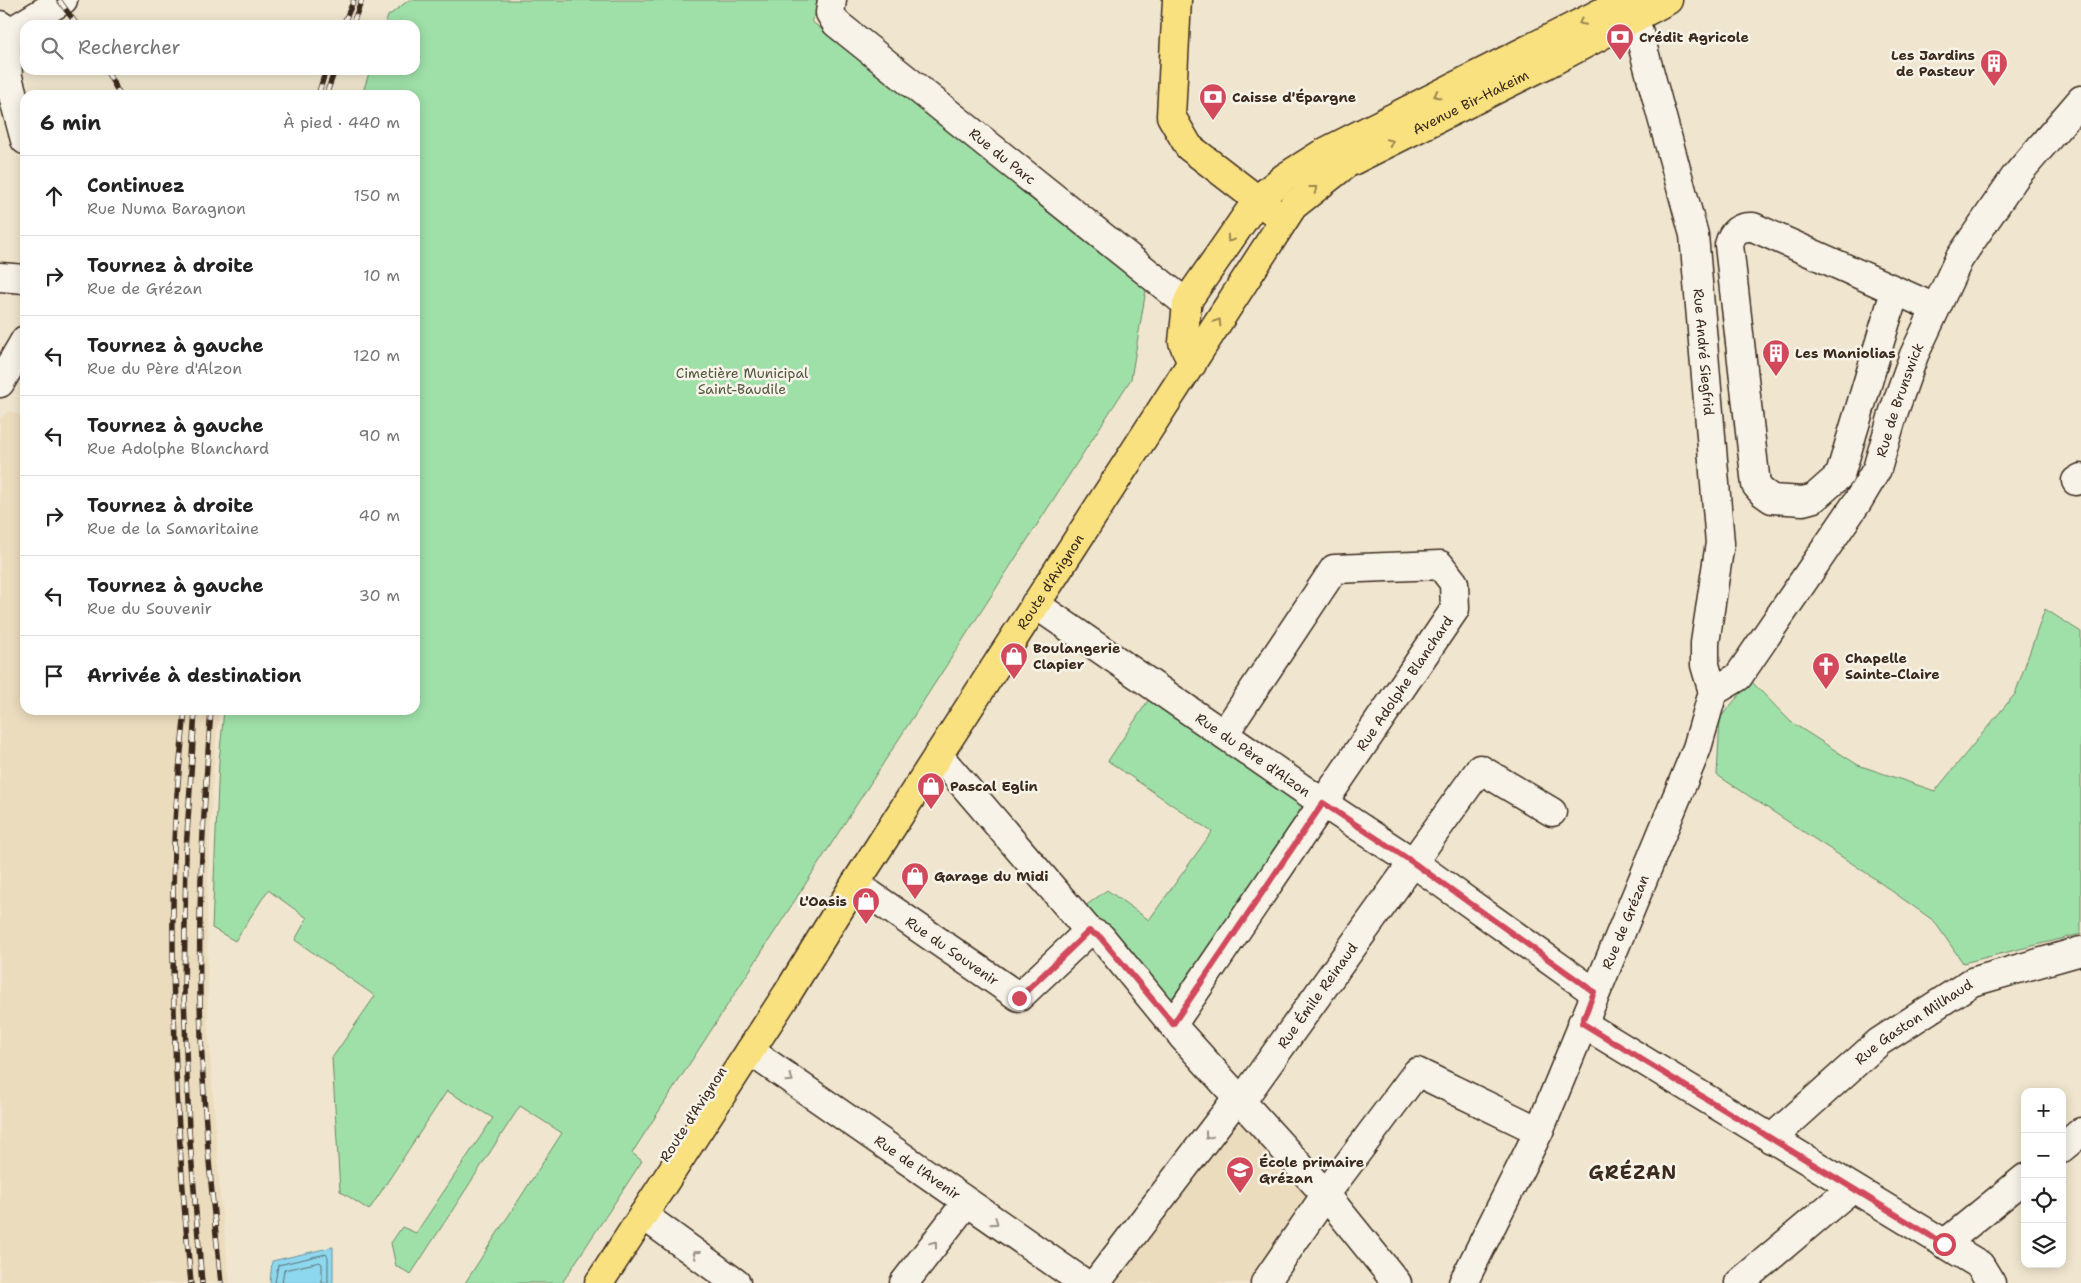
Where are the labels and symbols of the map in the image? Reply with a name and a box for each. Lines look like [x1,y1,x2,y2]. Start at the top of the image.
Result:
one-way arrow [1578,16,1587,26]
bank icon: Crédit Agricole [1605,22,1635,61]
place label: Crédit Agricole [1639,28,1749,46]
place label: Les Jardins de Pasteur [1891,46,1975,80]
building icon: Les Jardins de Pasteur [1979,48,2009,87]
street label: Avenue Bir-Hakeim [1409,66,1532,138]
bank icon: Caisse d'Épargne [1198,82,1228,121]
place label: Caisse d'Épargne [1232,88,1356,106]
one-way arrow [1433,89,1442,99]
street label: Rue du Parc [965,124,1039,188]
one-way arrow [1385,138,1394,148]
one-way arrow [1308,186,1317,195]
one-way arrow [1227,233,1236,243]
street label: Rue André Siegfrid [1690,288,1718,416]
one-way arrow [1212,319,1222,328]
building icon: Les Maniolias [1761,338,1791,377]
street label: Rue de Brunswick [1872,340,1927,459]
place label: Les Maniolias [1795,344,1896,362]
park label: Cimetière Municipal Saint-Baudile [676,364,809,398]
street label: Route d'Avignon [1013,530,1088,633]
street label: Rue Adolphe Blanchard [1352,612,1457,754]
place label: Boulangerie Clapier [1033,639,1120,673]
shop icon: Boulangerie Clapier [999,641,1029,680]
place label: Chapelle Sainte-Claire [1845,649,1940,683]
church icon: Chapelle Sainte-Claire [1811,651,1841,690]
street label: Rue du Père d'Alzon [1192,709,1314,801]
shop icon: Pascal Eglin [916,771,946,810]
place label: Pascal Eglin [950,777,1038,795]
shop icon: Garage du Midi [900,861,930,900]
place label: Garage du Midi [934,867,1049,885]
street label: Rue de Grézan [1598,872,1653,972]
shop icon: L'Oasis [851,886,881,925]
place label: L'Oasis [799,892,847,910]
street label: Rue du Souvenir [902,912,1003,990]
street label: Rue Émile Reinaud [1273,939,1361,1052]
street label: Rue Gaston Milhaud [1851,975,1976,1069]
route end [1008,987,1031,1010]
street label: Route d'Avignon [655,1063,731,1165]
one-way arrow [784,1073,794,1082]
one-way arrow [1206,1130,1214,1139]
street label: Rue de l'Avenir [871,1131,965,1204]
place label: École primaire Grézan [1259,1153,1364,1187]
school or university icon: École primaire Grézan [1225,1155,1255,1194]
district label: GRÉZAN [1589,1159,1677,1185]
one-way arrow [989,1216,999,1225]
route start [1933,1233,1956,1256]
one-way arrow [928,1240,937,1250]
one-way arrow [692,1251,702,1260]

